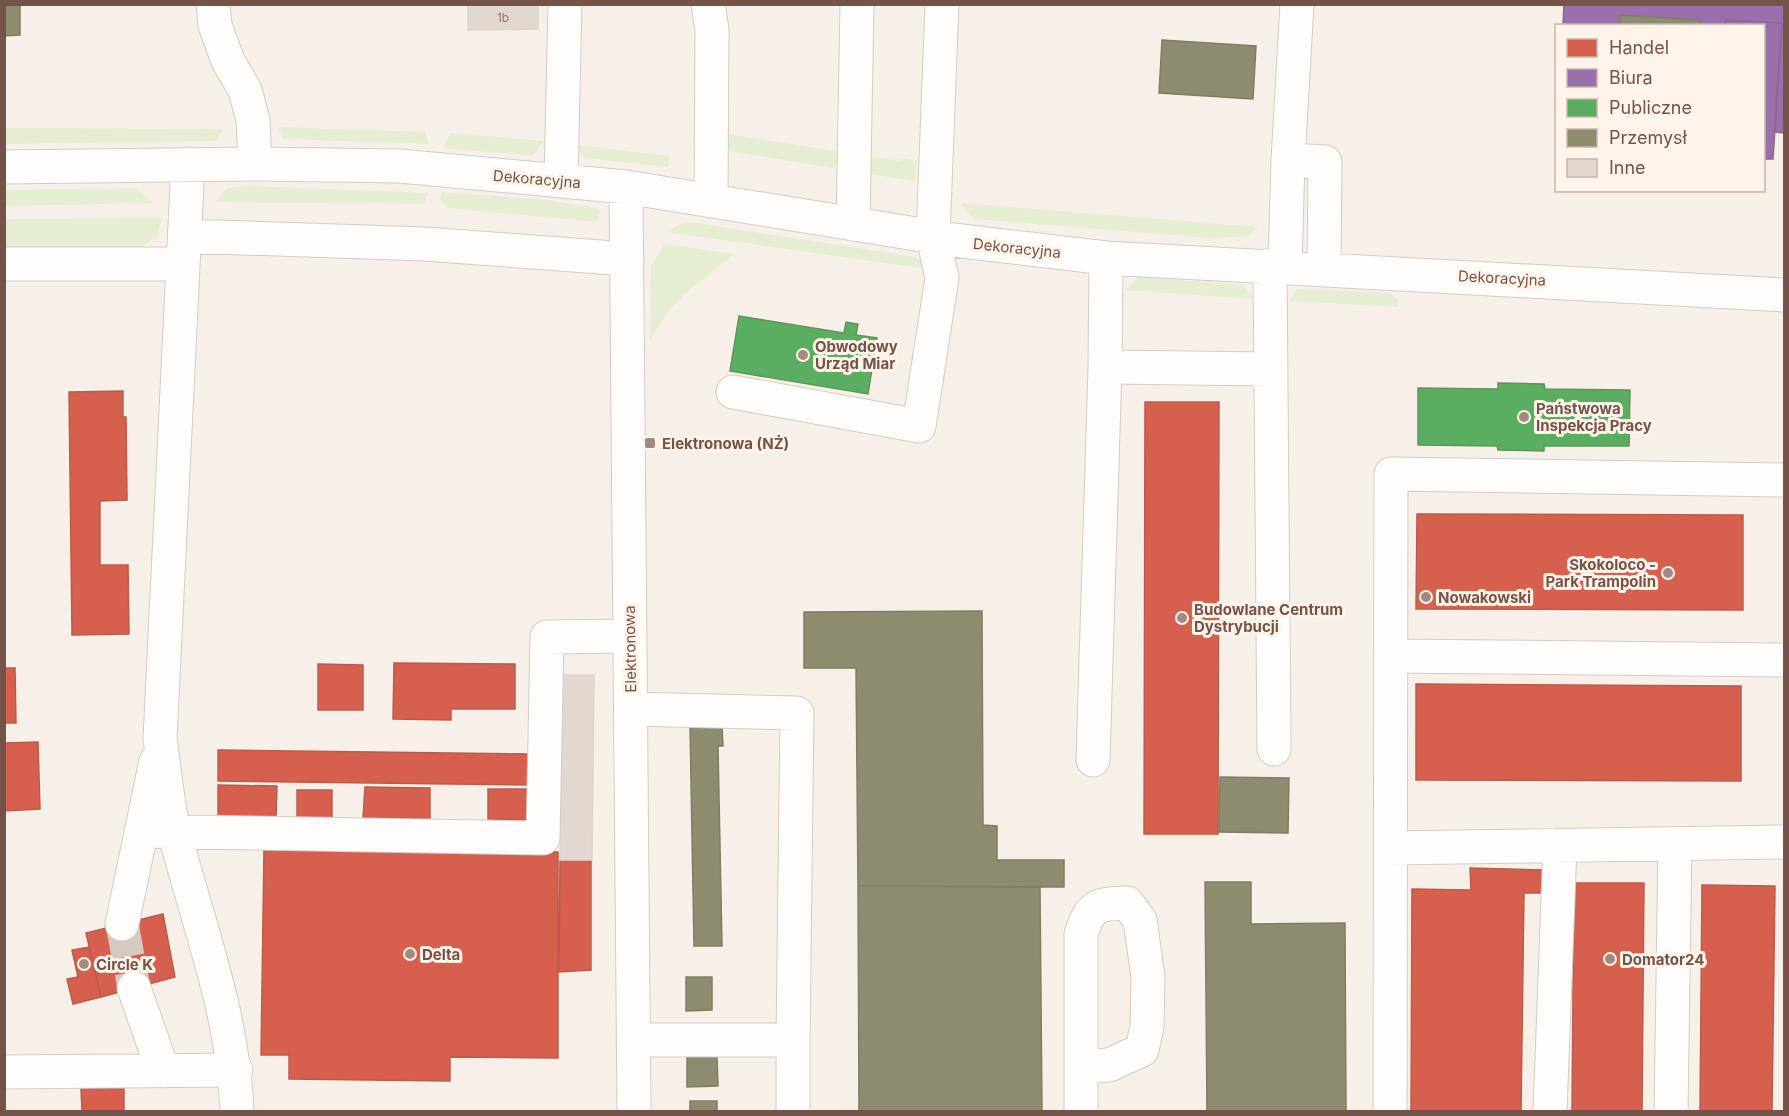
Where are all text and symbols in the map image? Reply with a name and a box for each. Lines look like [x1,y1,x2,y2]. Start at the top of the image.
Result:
house number: 1b [497,10,509,25]
legend [1555,24,1765,192]
text: Handel [1609,37,1669,58]
text: Biura [1609,67,1653,88]
text: Publiczne [1609,97,1692,118]
text: Przemysł [1609,127,1688,148]
text: Inne [1609,157,1646,178]
street label: Dekoracyjna [492,166,582,192]
street label: Dekoracyjna [972,234,1062,262]
street label: Dekoracyjna [1457,266,1547,290]
place label: Obwodowy Urząd Miar [815,337,898,373]
marker: Obwodowy Urząd Miar [796,348,810,362]
place label: Państwowa Inspekcja Pracy [1536,399,1652,435]
marker: Państwowa Inspekcja Pracy [1517,410,1531,424]
place label: Elektronowa (NŻ) [662,434,789,453]
marker: Elektronowa (NŻ) [643,436,657,450]
place label: Skokoloco - Park Trampolin [1546,555,1656,591]
marker: Skokoloco - Park Trampolin [1661,566,1675,580]
place label: Nowakowski [1438,588,1531,607]
marker: Nowakowski [1419,590,1433,604]
place label: Budowlane Centrum Dystrybucji [1194,600,1343,636]
street label: Elektronowa [620,605,640,693]
marker: Budowlane Centrum Dystrybucji [1175,611,1189,625]
place label: Delta [422,945,460,964]
marker: Delta [403,947,417,961]
place label: Domator24 [1622,950,1704,969]
marker: Domator24 [1603,952,1617,966]
place label: Circle K [96,955,153,974]
marker: Circle K [77,957,91,971]

